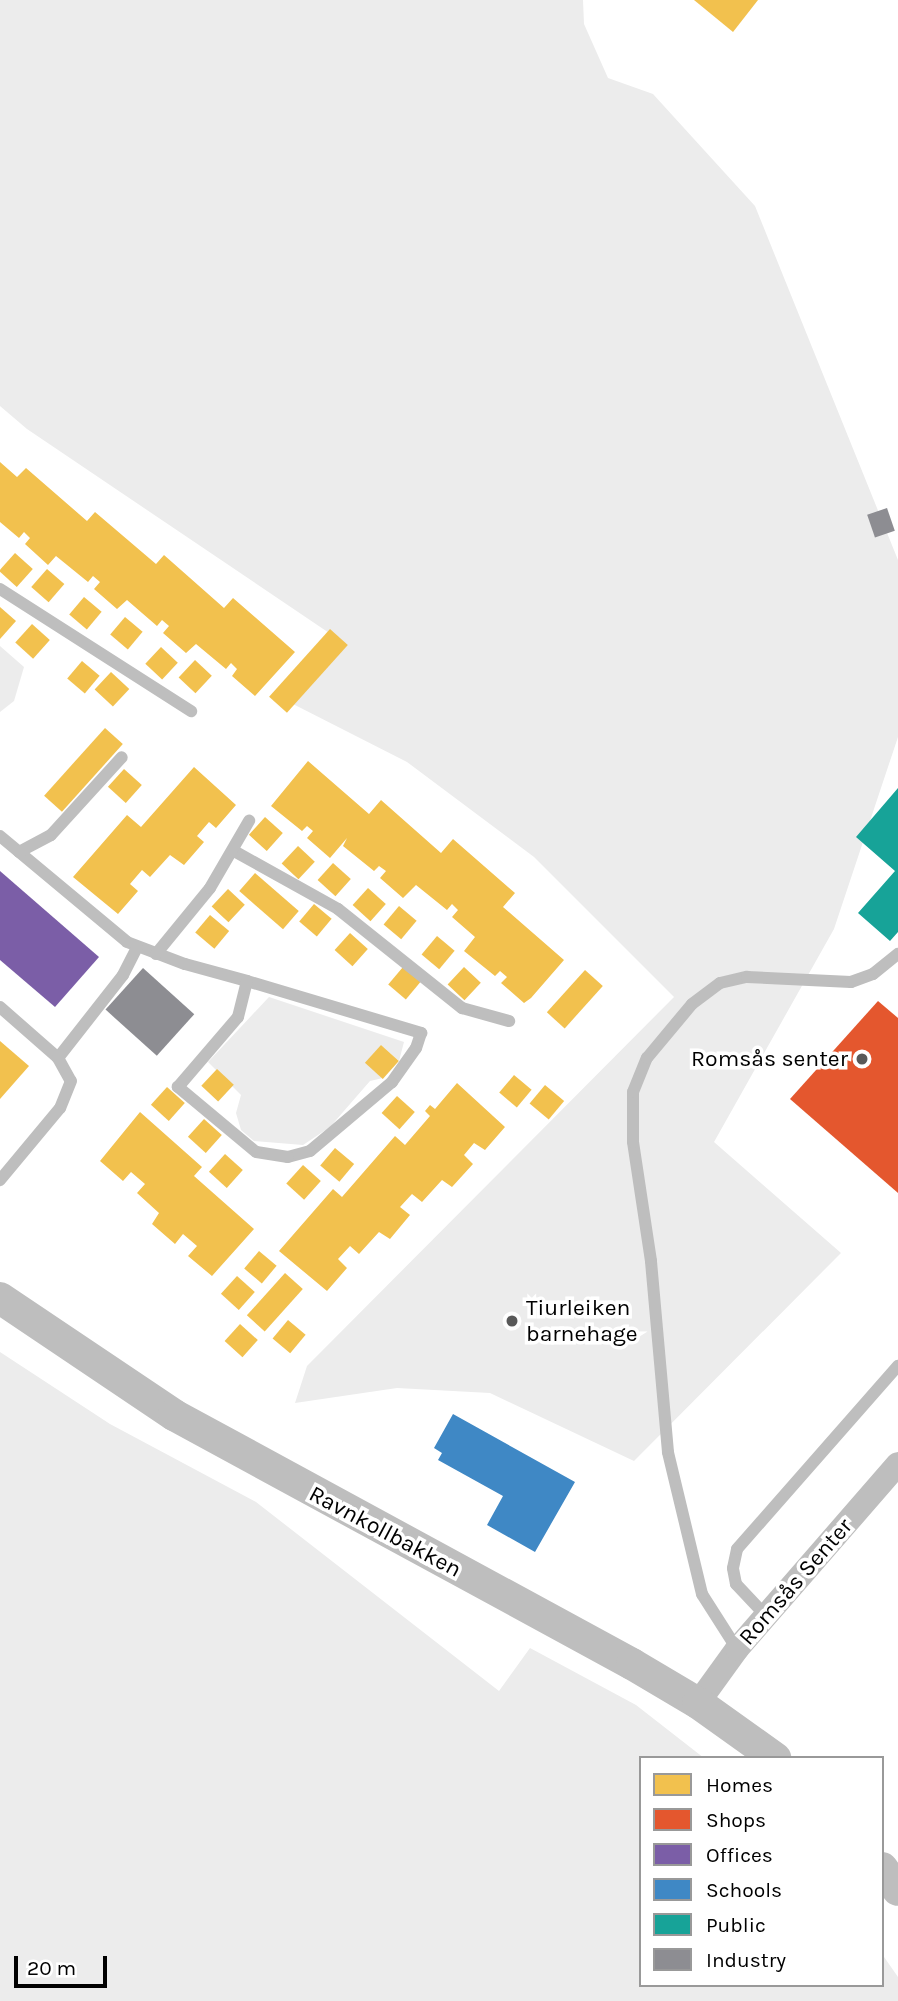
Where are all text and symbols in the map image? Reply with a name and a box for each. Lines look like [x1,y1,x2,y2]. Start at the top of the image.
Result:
place label: Romsås senter [691,1045,848,1073]
marker: Romsås senter [854,1051,870,1067]
place label: Tiurleiken barnehage [526,1294,638,1348]
marker: Tiurleiken barnehage [504,1313,520,1329]
street label: Ravnkollbakken [304,1480,466,1584]
street label: Romsås Senter [733,1513,859,1651]
legend [639,1756,884,1987]
text: Homes [706,1773,773,1797]
text: Shops [706,1808,766,1832]
text: Offices [706,1843,773,1867]
text: Schools [706,1878,782,1902]
text: Public [706,1913,766,1937]
scale bar [18,1941,110,1985]
text: Industry [706,1948,786,1972]
text: 20 m [27,1956,76,1980]

